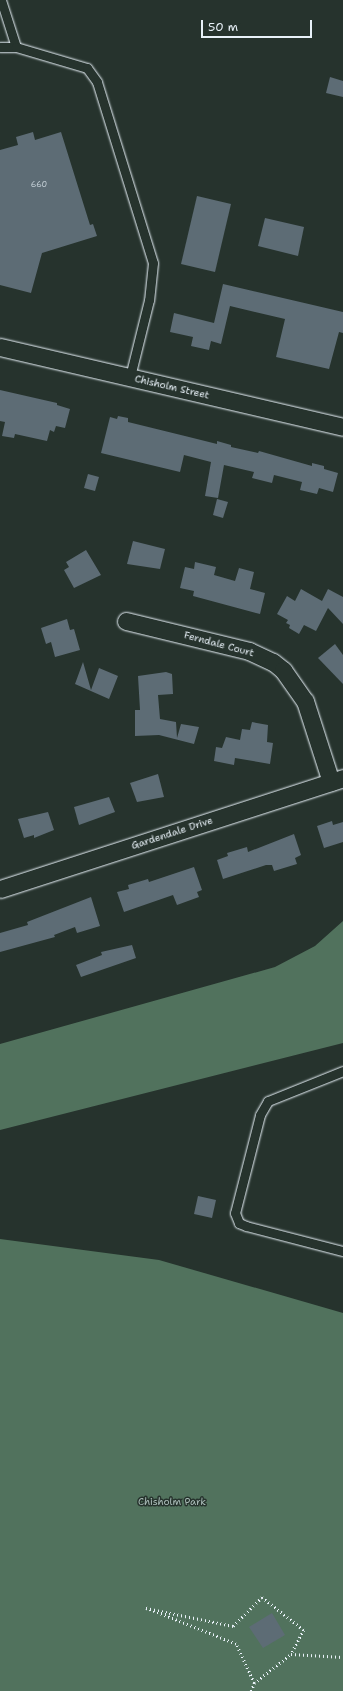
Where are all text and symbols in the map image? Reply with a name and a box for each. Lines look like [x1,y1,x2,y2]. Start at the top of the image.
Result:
scale bar [203,12,314,38]
text: 50 m [208,19,238,35]
house number: 660 [31,180,47,190]
street label: Chisholm Street [134,373,210,401]
street label: Ferndale Court [183,629,255,659]
street label: Gardendale Drive [130,814,214,852]
park label: Chisholm Park [138,1496,206,1508]

